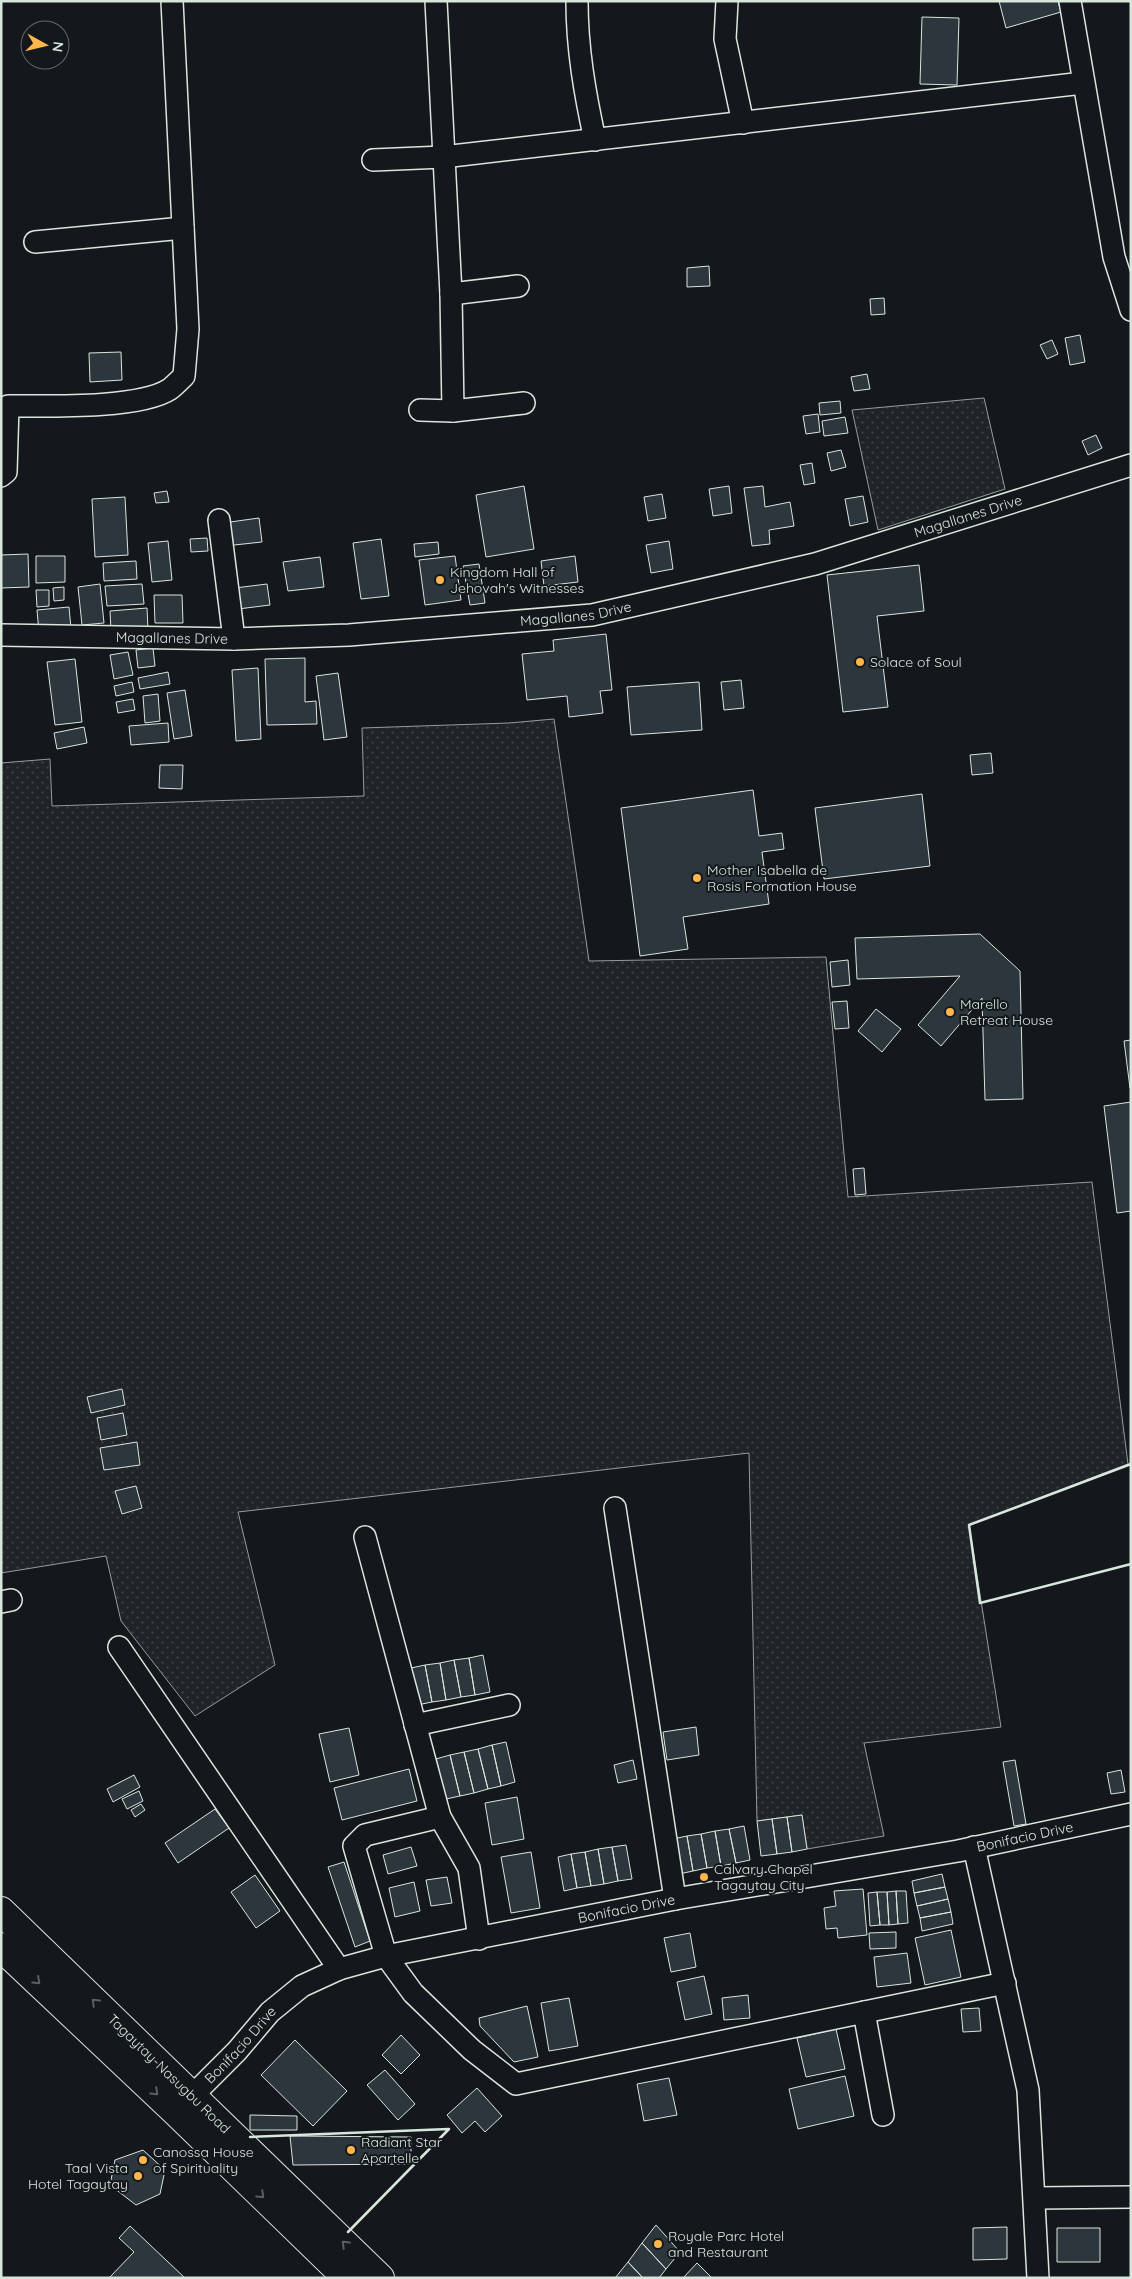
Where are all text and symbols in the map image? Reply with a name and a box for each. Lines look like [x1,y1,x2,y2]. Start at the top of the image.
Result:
north arrow [20,20,70,70]
text: N [48,40,68,53]
street label: Magallanes Drive [912,491,1024,541]
place label: Kingdom Hall of Jehovah's Witnesses [450,563,584,597]
marker: Kingdom Hall of Jehovah's Witnesses [434,574,446,586]
street label: Magallanes Drive [519,597,633,630]
street label: Magallanes Drive [116,628,228,648]
place label: Solace of Soul [870,653,962,671]
marker: Solace of Soul [854,656,866,668]
place label: Mother Isabella de Rosis Formation House [707,861,857,895]
marker: Mother Isabella de Rosis Formation House [691,872,703,884]
place label: Marello Retreat House [960,995,1053,1029]
marker: Marello Retreat House [944,1006,956,1018]
street label: Bonifacio Drive [975,1818,1075,1856]
place label: Calvary Chapel Tagaytay City [714,1860,813,1894]
marker: Calvary Chapel Tagaytay City [698,1871,710,1883]
street label: Bonifacio Drive [576,1890,677,1927]
one-way arrow [31,1975,40,1984]
one-way arrow [92,1999,101,2008]
street label: Bonifacio Drive [201,2002,280,2087]
street label: Tagaytay-Nasugbu Road [104,2010,234,2137]
one-way arrow [149,2086,158,2095]
place label: Radiant Star Apartelle [361,2133,443,2167]
place label: Canossa House of Spirituality [153,2143,254,2177]
marker: Radiant Star Apartelle [345,2144,357,2156]
marker: Canossa House of Spirituality [137,2154,149,2166]
place label: Taal Vista Hotel Tagaytay [28,2159,128,2193]
marker: Taal Vista Hotel Tagaytay [132,2170,144,2182]
one-way arrow [255,2189,264,2198]
place label: Royale Parc Hotel and Restaurant [668,2227,784,2261]
marker: Royale Parc Hotel and Restaurant [652,2238,664,2250]
one-way arrow [342,2241,351,2250]

